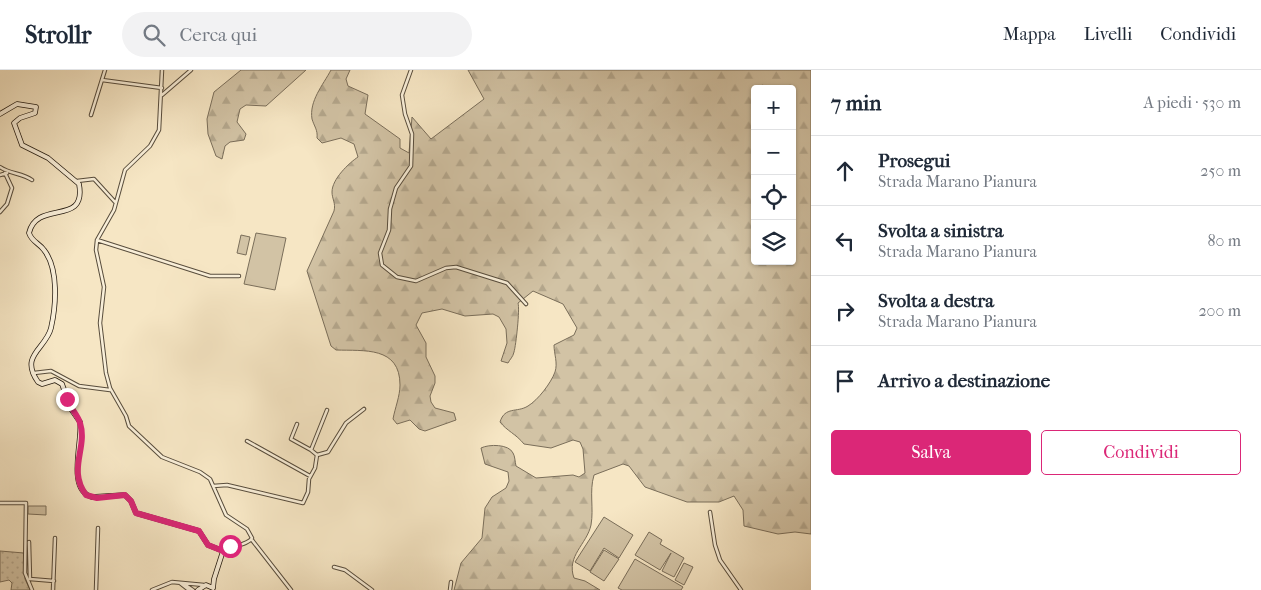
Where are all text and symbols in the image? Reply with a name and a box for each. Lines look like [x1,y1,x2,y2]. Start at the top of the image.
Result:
search box [122,12,472,57]
text: Strollr [25,21,92,49]
icon: search [140,21,168,49]
text: Cerca qui [180,24,257,46]
text: Mappa [1003,24,1056,45]
text: Livelli [1084,24,1132,45]
text: Condividi [1160,24,1236,45]
map controls [751,85,796,265]
button: + [751,85,796,130]
text: 7 min [831,91,882,115]
text: A piedi · 530 m [1143,93,1241,112]
button: − [751,130,796,175]
text: Prosegui [878,150,950,172]
icon: ahead [831,157,859,185]
text: 250 m [1200,161,1241,180]
text: Strada Marano Pianura [878,172,1037,191]
button: locate [751,175,796,220]
button: layers [751,220,796,265]
text: Svolta a sinistra [878,220,1004,242]
icon: left [831,227,859,255]
text: 80 m [1207,231,1241,250]
text: Strada Marano Pianura [878,242,1037,261]
text: Svolta a destra [878,290,994,312]
icon: right [831,297,859,325]
text: 200 m [1198,301,1241,320]
text: Strada Marano Pianura [878,312,1037,331]
icon: arrive [831,367,859,395]
text: Arrivo a destinazione [878,370,1050,392]
route end [56,388,79,411]
button: Salva [831,430,1031,475]
button: Condividi [1041,430,1241,475]
route start [219,535,242,558]

